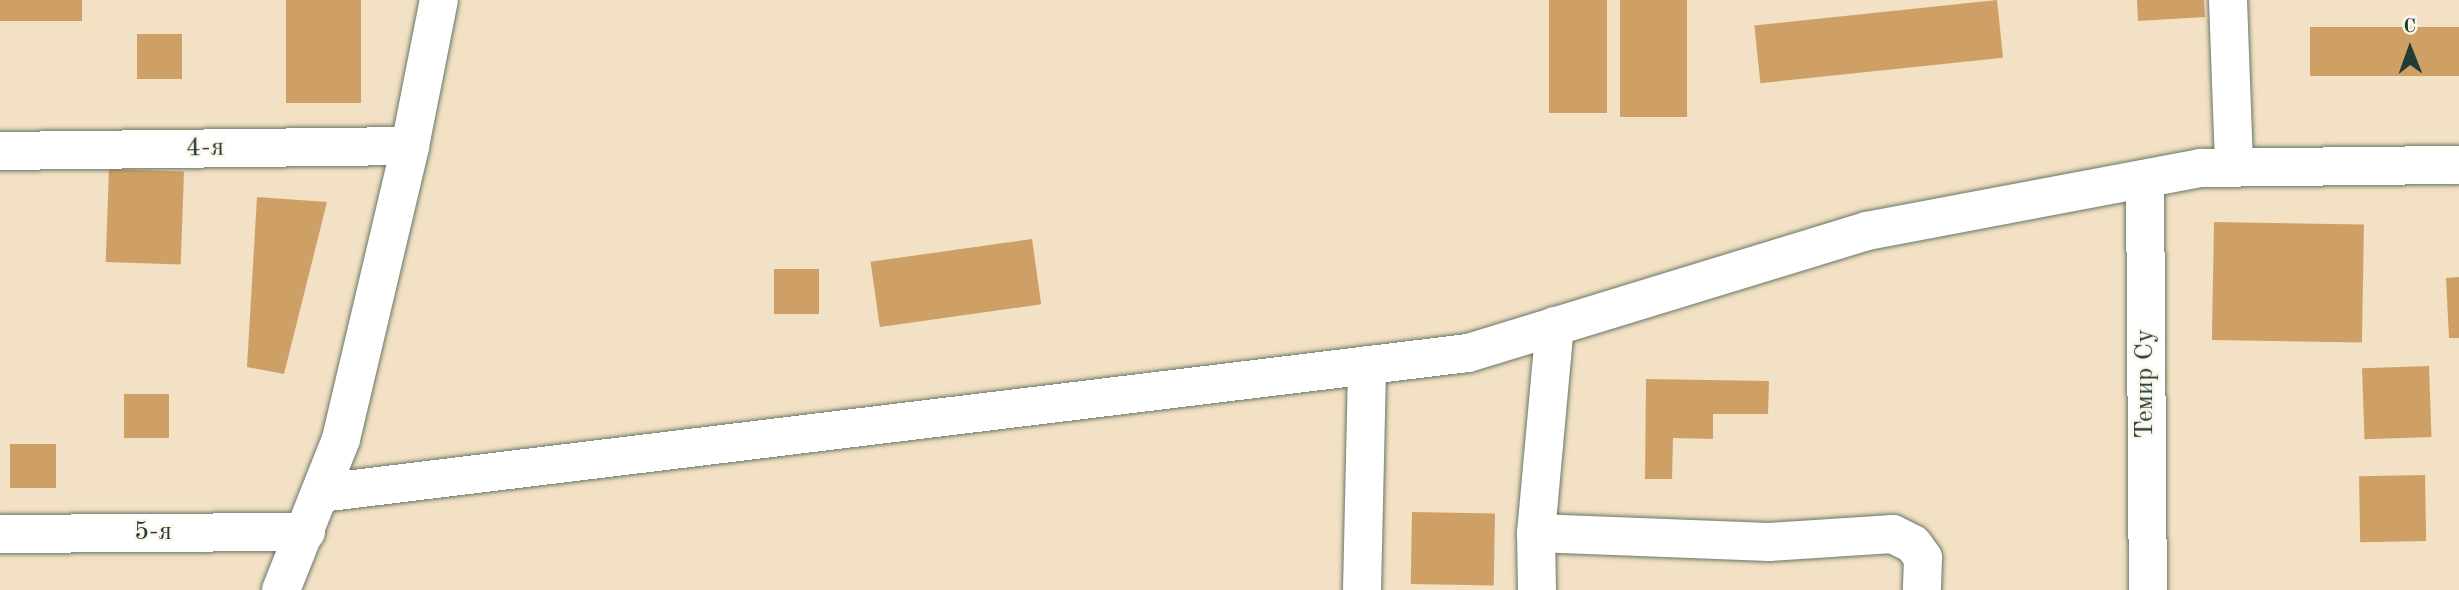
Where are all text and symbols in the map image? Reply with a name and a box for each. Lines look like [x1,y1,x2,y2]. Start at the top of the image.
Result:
north arrow [2375,14,2445,84]
text: С [2403,18,2416,37]
street label: 4-я [186,133,224,165]
street label: Темир Су [2130,329,2162,439]
street label: 5-я [134,517,172,549]

